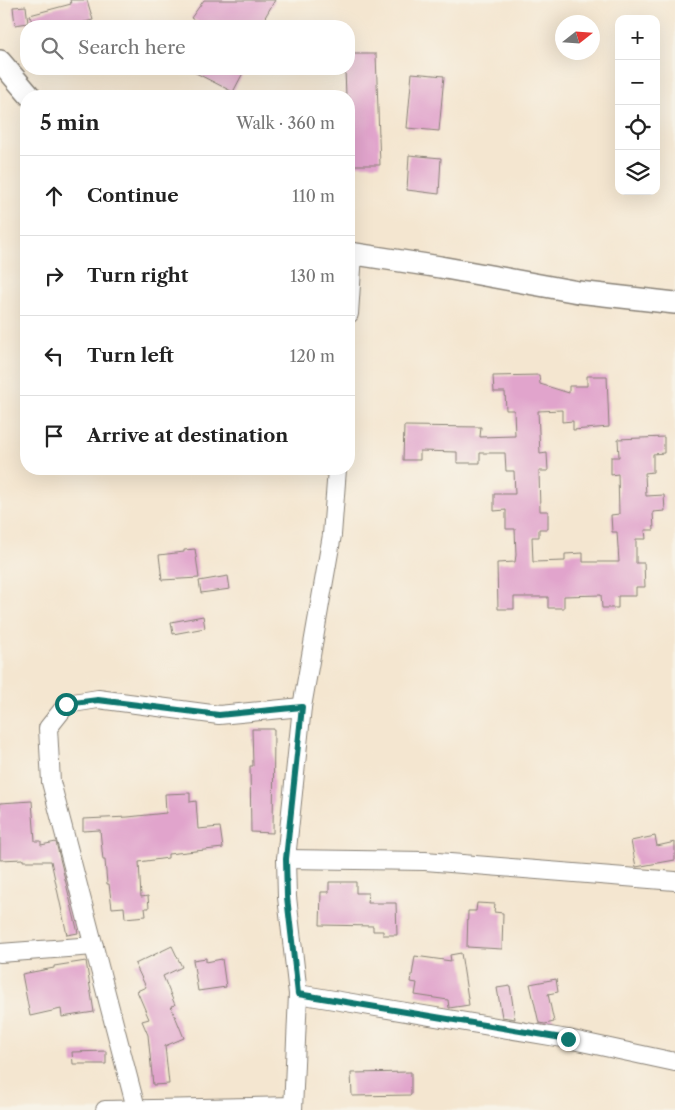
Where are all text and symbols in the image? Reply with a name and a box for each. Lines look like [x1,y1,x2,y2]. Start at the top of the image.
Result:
north arrow [555,15,600,60]
map controls [615,15,660,195]
button: + [615,15,660,60]
search box [20,20,355,75]
icon: search [38,34,66,62]
text: Search here [78,36,186,59]
button: − [615,60,660,105]
button: locate [615,105,660,150]
text: 5 min [40,110,100,135]
text: Walk · 360 m [236,113,335,133]
button: layers [615,150,660,195]
icon: ahead [40,182,68,210]
text: Continue [87,184,179,207]
text: 110 m [292,186,335,206]
icon: right [40,262,68,290]
text: Turn right [87,264,188,287]
text: 130 m [290,266,335,286]
icon: left [40,342,68,370]
text: Turn left [87,344,174,367]
text: 120 m [290,346,335,366]
icon: arrive [40,422,68,450]
text: Arrive at destination [87,424,288,447]
route start [55,693,78,716]
route end [557,1028,580,1051]

